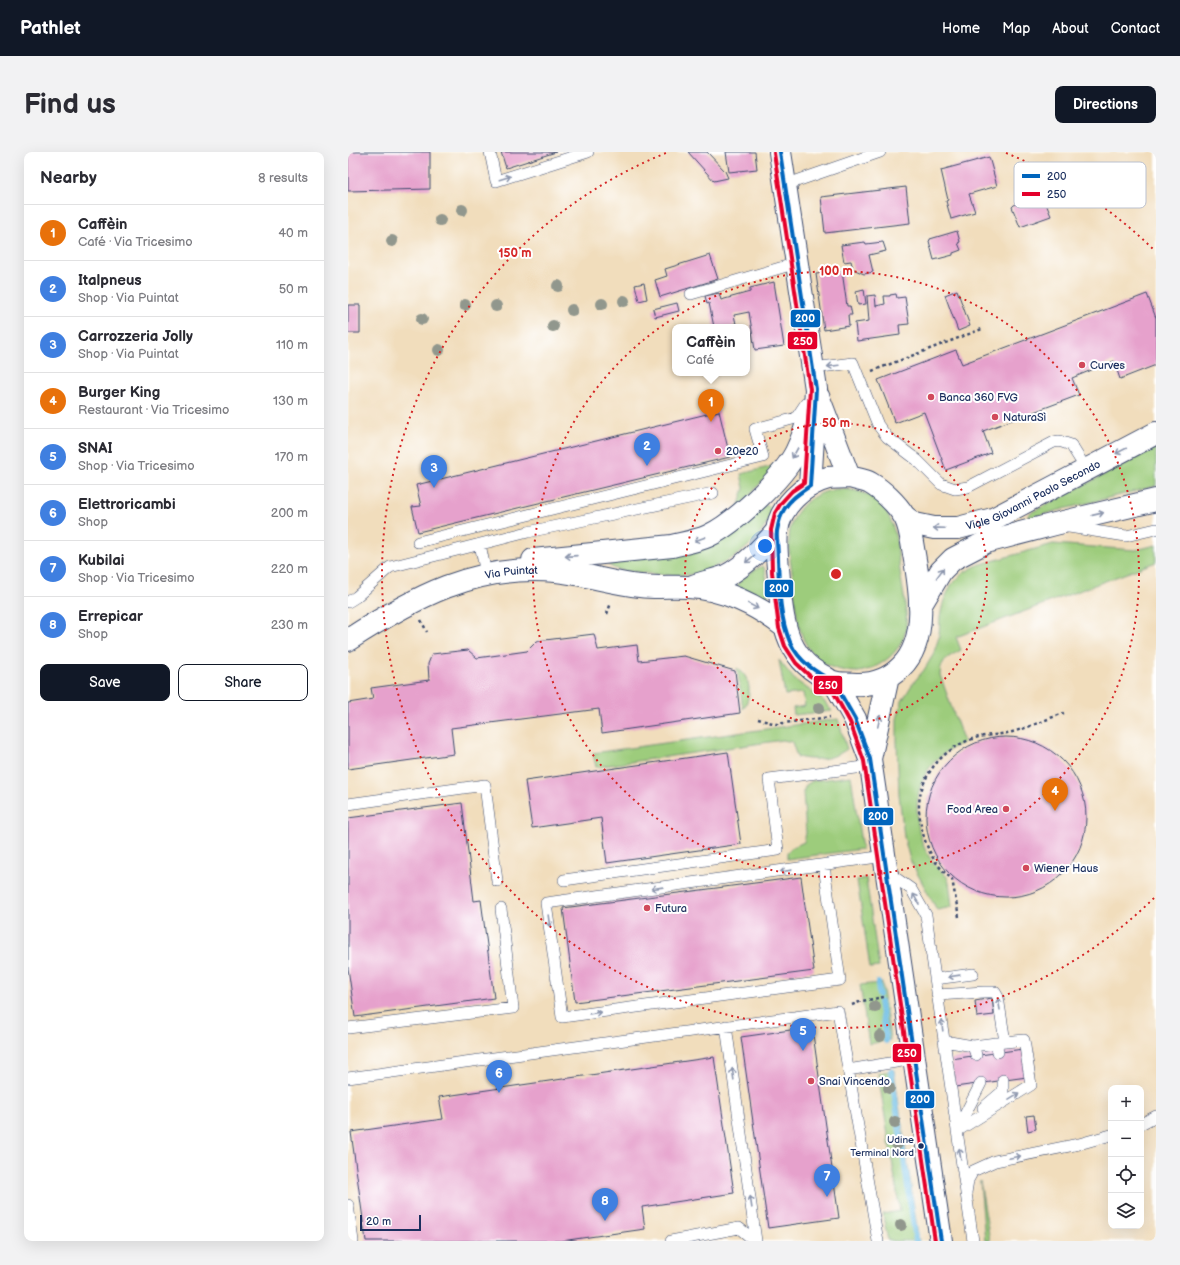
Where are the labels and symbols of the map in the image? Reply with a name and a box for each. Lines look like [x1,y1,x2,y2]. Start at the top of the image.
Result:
legend [1014,162,1146,208]
text: 200 [1047,170,1067,183]
one-way arrow [498,174,511,181]
text: 250 [1047,188,1067,201]
text: 150 m [499,246,531,261]
text: 100 m [819,264,853,279]
line badge: 200 [790,309,821,328]
text: 200 [795,312,815,325]
line badge: 250 [787,331,818,350]
text: 250 [793,335,813,348]
place label: Curves [1090,359,1126,372]
marker: Curves [1077,360,1087,370]
one-way arrow [827,362,840,370]
pin: 1 [698,389,724,422]
place label: Banca 360 FVG [939,391,1018,404]
marker: Banca 360 FVG [926,392,936,402]
place label: NaturaSì [1003,411,1047,424]
marker: NaturaSì [990,412,1000,422]
text: 50 m [822,416,850,431]
pin: 2 [634,433,660,466]
place label: 20e20 [726,445,759,458]
marker: 20e20 [713,446,723,456]
one-way arrow [790,447,798,459]
one-way arrow [1116,448,1128,455]
pin: 3 [421,455,447,488]
street label: Viale Giovanni Paolo Secondo [964,457,1103,532]
one-way arrow [1092,509,1105,517]
one-way arrow [933,524,946,531]
one-way arrow [694,535,706,543]
your location [755,536,775,556]
one-way arrow [565,552,578,559]
one-way arrow [744,554,755,563]
street label: Via Puintat [484,563,538,581]
centre of rings [829,567,843,581]
one-way arrow [936,568,944,579]
line badge: 200 [764,579,794,598]
text: 200 [769,582,789,595]
one-way arrow [746,603,758,610]
line badge: 250 [813,675,843,695]
text: 250 [818,679,838,692]
one-way arrow [875,715,883,728]
pin: 4 [1042,778,1068,811]
place label: Food Area [947,803,998,816]
marker: Food Area [1001,804,1011,814]
line badge: 200 [863,807,894,826]
text: 200 [868,810,888,823]
place label: Wiener Haus [1034,862,1099,875]
marker: Wiener Haus [1021,863,1031,873]
one-way arrow [780,867,793,875]
one-way arrow [651,884,664,892]
one-way arrow [912,893,920,905]
place label: Futura [655,902,687,915]
marker: Futura [642,903,652,913]
one-way arrow [545,914,553,927]
one-way arrow [948,972,961,980]
one-way arrow [995,998,1003,1011]
one-way arrow [588,1009,601,1017]
pin: 5 [790,1018,816,1051]
one-way arrow [938,1019,946,1032]
line badge: 250 [892,1043,922,1063]
text: 250 [897,1047,917,1060]
pin: 6 [486,1060,512,1093]
one-way arrow [729,1067,737,1080]
place label: Snai Vincendo [819,1075,890,1088]
marker: Snai Vincendo [806,1076,816,1086]
line badge: 200 [905,1090,935,1109]
one-way arrow [1008,1091,1020,1099]
text: 200 [910,1093,930,1106]
place label: Udine Terminal Nord [850,1134,914,1159]
marker: Udine Terminal Nord [916,1141,926,1151]
one-way arrow [956,1148,964,1161]
one-way arrow [1008,1153,1021,1161]
pin: 7 [814,1164,840,1197]
pin: 8 [592,1188,618,1221]
one-way arrow [747,1196,754,1209]
scale bar [360,1213,421,1232]

